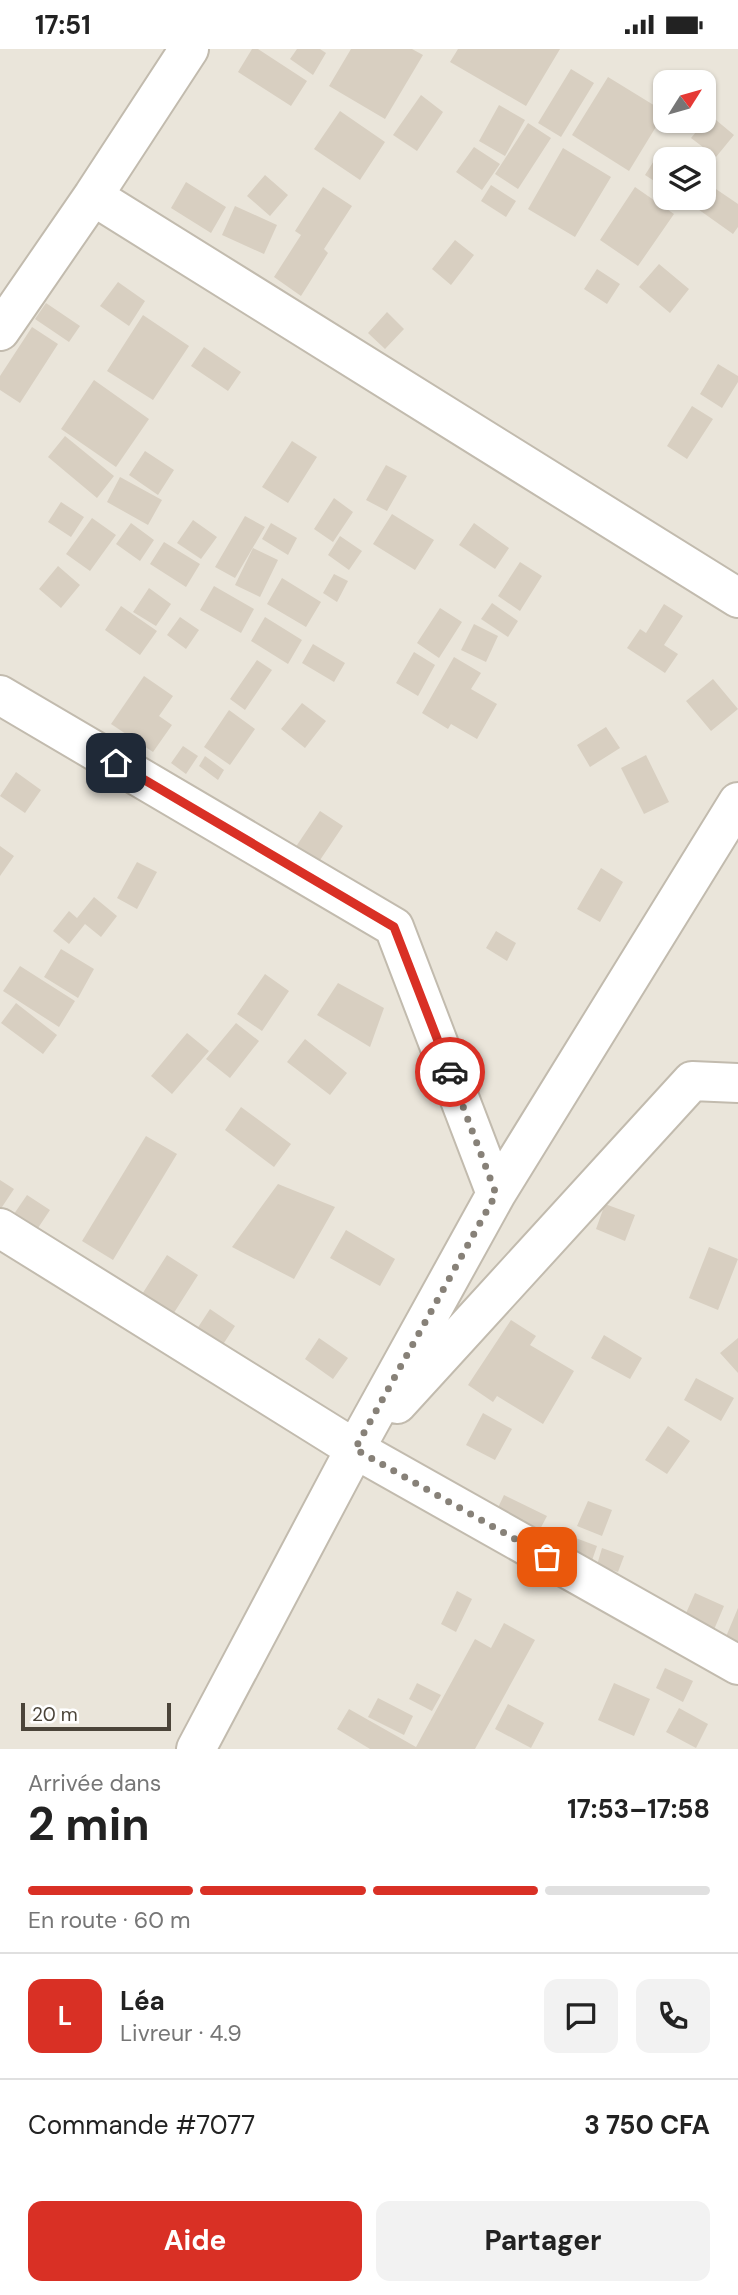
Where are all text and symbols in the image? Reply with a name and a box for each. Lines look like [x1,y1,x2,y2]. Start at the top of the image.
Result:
text: 17:51 [35,8,91,42]
north arrow [653,70,716,133]
map controls [653,70,716,210]
button: layers [653,147,716,210]
pin [86,733,146,793]
icon: home [97,744,135,782]
courier [415,1037,485,1107]
icon: car [431,1053,469,1091]
pin [517,1527,577,1587]
icon: bag [528,1538,566,1576]
scale bar [21,1700,172,1732]
text: 20 m [32,1702,78,1727]
text: Arrivée dans [28,1768,161,1798]
text: 17:53–17:58 [567,1792,710,1826]
text: 2 min [28,1794,150,1854]
text: En route · 60 m [28,1905,191,1935]
button: chat [544,1979,618,2053]
button: phone [636,1979,710,2053]
text: Léa [120,1984,165,2018]
text: L [58,1999,72,2033]
text: Livreur · 4.9 [120,2018,242,2048]
text: Commande #7077 [28,2108,255,2142]
text: 3 750 CFA [584,2108,710,2142]
button: Aide [28,2201,362,2281]
button: Partager [376,2201,710,2281]

